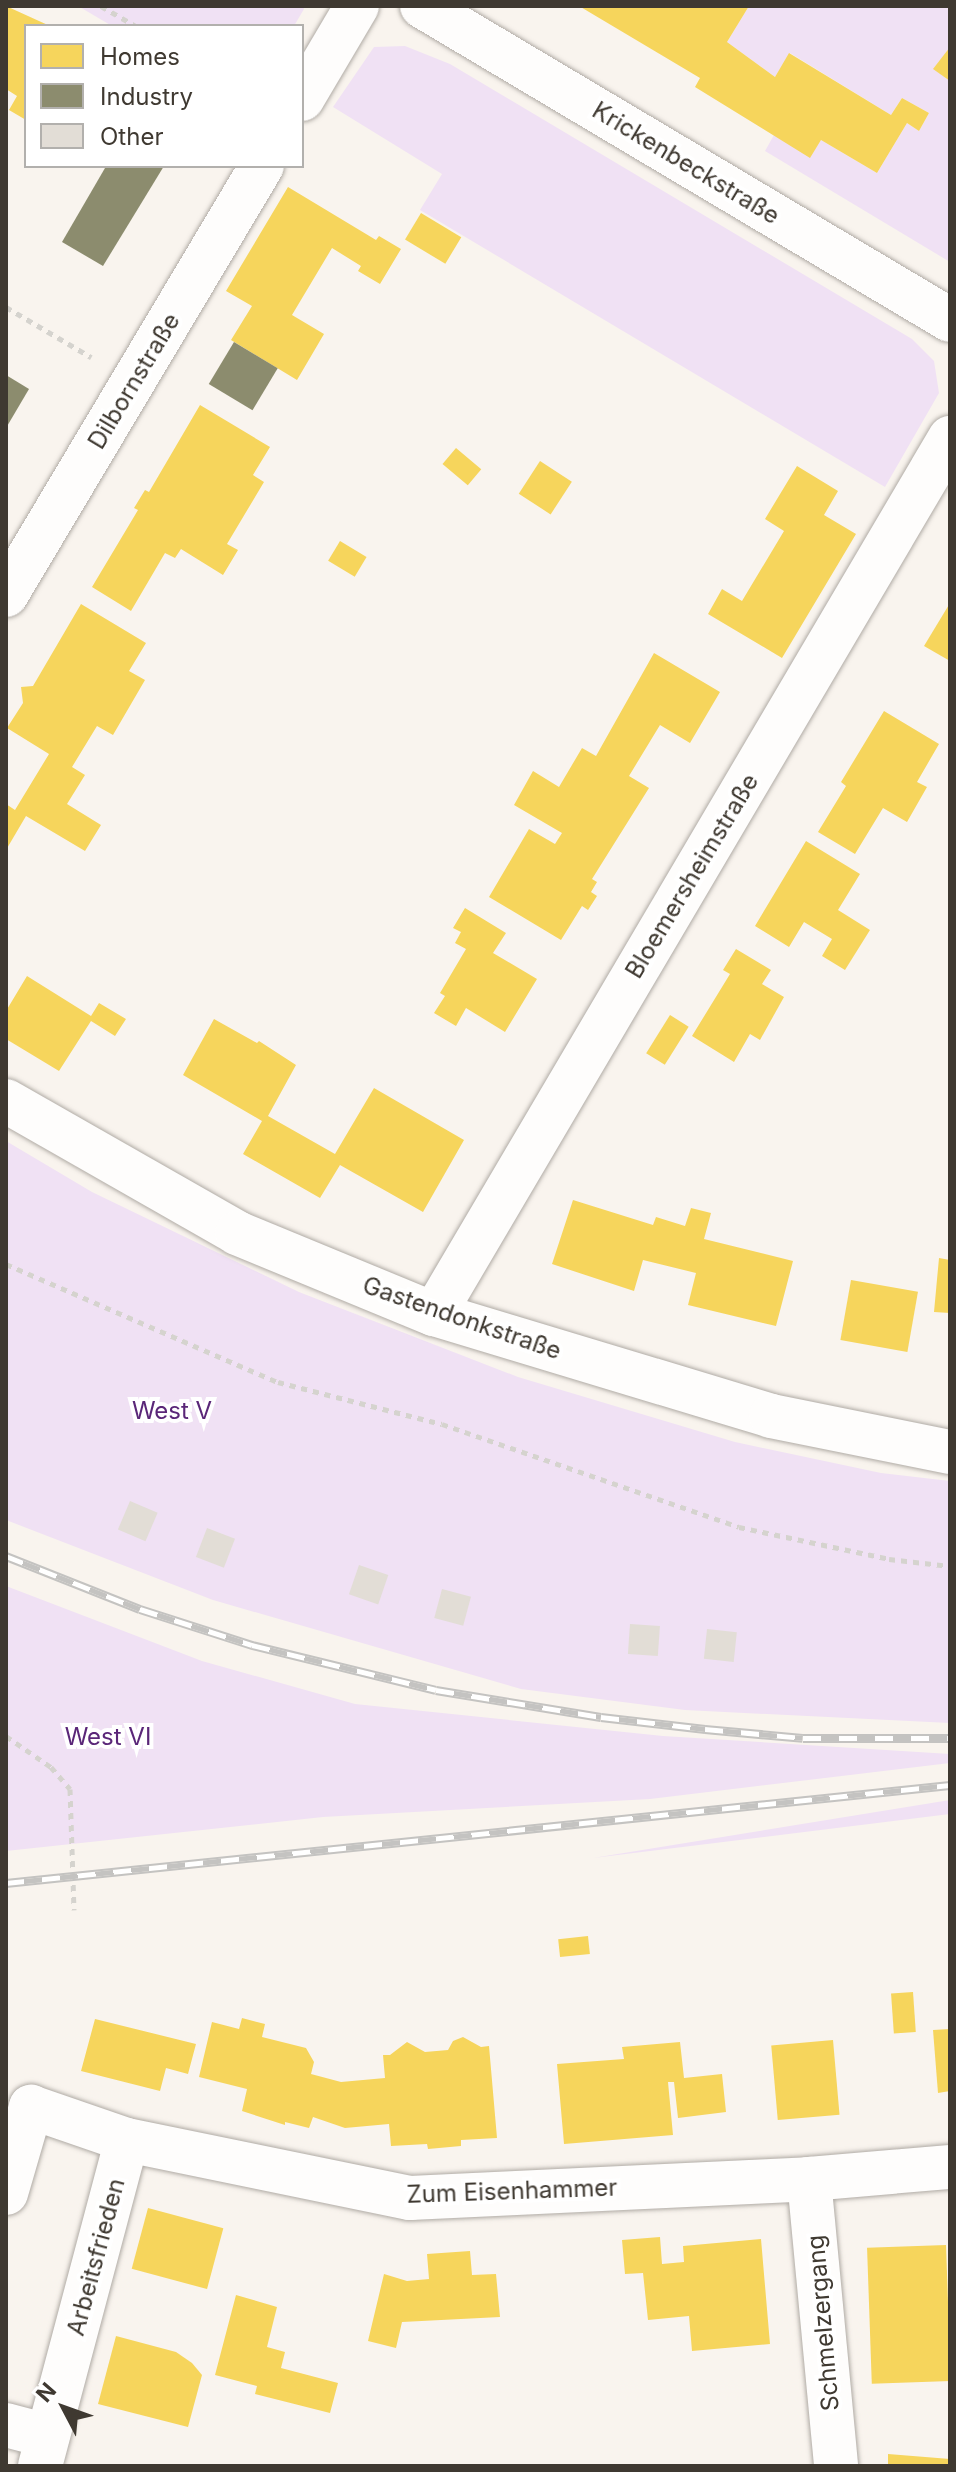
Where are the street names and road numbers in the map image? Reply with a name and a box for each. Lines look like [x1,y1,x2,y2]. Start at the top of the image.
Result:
street label: Krickenbeckstraße [587,96,785,230]
street label: Dilbornstraße [82,308,186,454]
street label: Bloemersheimstraße [620,769,764,983]
street label: Gastendonkstraße [359,1271,565,1365]
street label: Zum Eisenhammer [406,2173,618,2209]
street label: Arbeitsfrieden [61,2175,131,2339]
street label: Schmelzergang [801,2234,845,2412]

